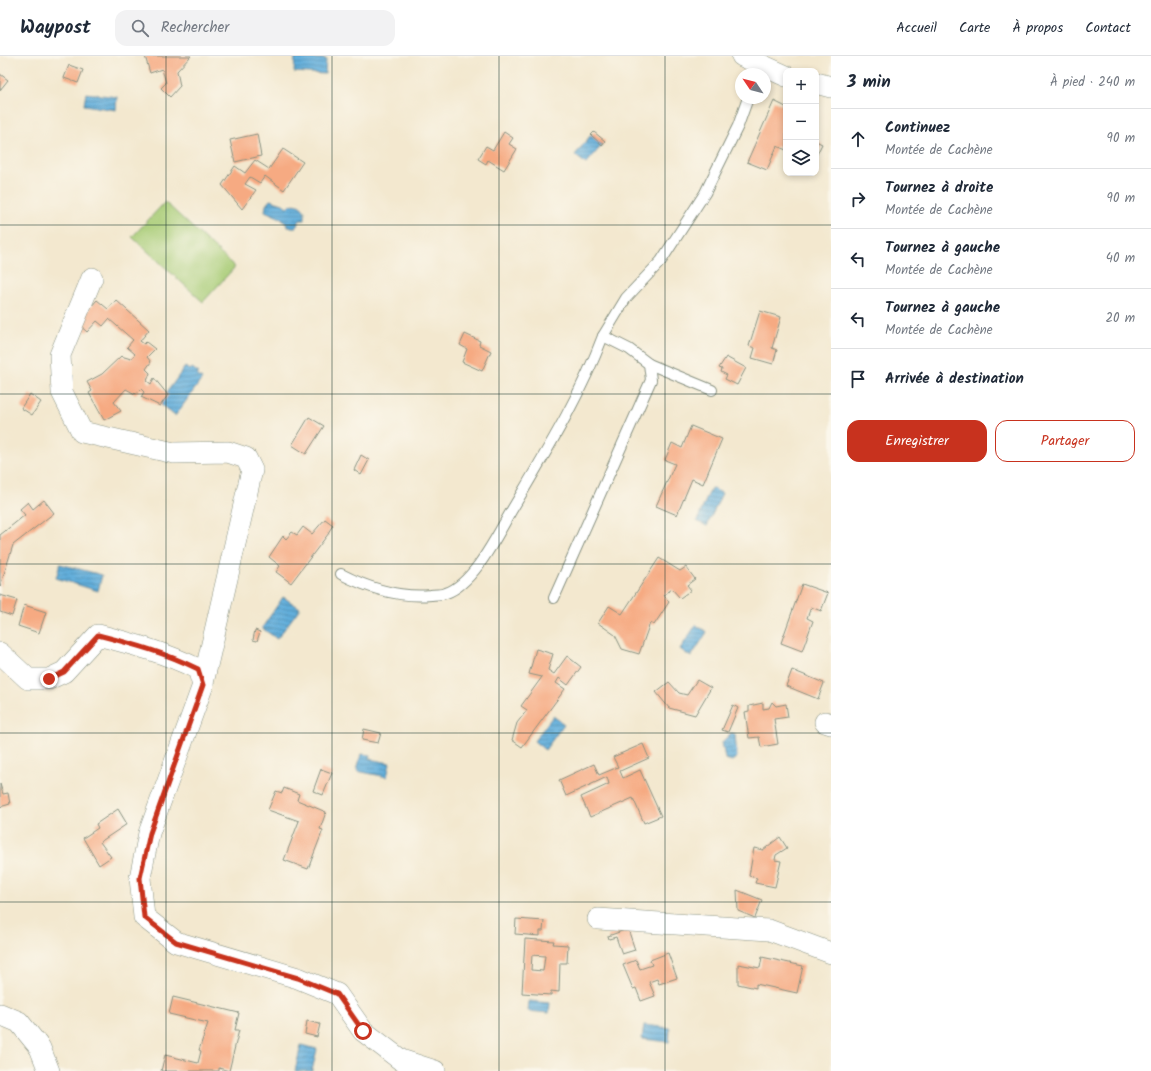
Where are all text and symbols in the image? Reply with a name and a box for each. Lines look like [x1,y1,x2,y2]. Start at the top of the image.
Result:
search box [115,10,395,46]
text: Waypost [20,13,91,43]
text: Rechercher [161,16,229,40]
icon: search [129,17,151,39]
text: Accueil [896,17,937,39]
text: Carte [959,17,990,39]
text: À propos [1012,17,1063,39]
text: Contact [1085,17,1131,39]
north arrow [735,68,771,104]
map controls [783,68,819,176]
button: + [783,68,819,104]
text: 3 min [847,69,891,96]
text: À pied · 240 m [1050,72,1135,93]
button: − [783,104,819,140]
text: Continuez [885,116,950,140]
icon: ahead [847,128,869,150]
text: 90 m [1107,128,1135,149]
button: layers [783,140,819,176]
text: Montée de Cachène [885,140,993,161]
text: Tournez à droite [885,176,993,200]
icon: right [847,188,869,210]
text: 90 m [1107,188,1135,209]
text: Montée de Cachène [885,200,993,221]
text: Tournez à gauche [885,236,1000,260]
icon: left [847,248,869,270]
text: 40 m [1106,248,1135,269]
text: Montée de Cachène [885,260,993,281]
text: Tournez à gauche [885,296,1000,320]
icon: left [847,308,869,330]
text: 20 m [1105,308,1135,329]
text: Montée de Cachène [885,320,993,341]
text: Arrivée à destination [885,367,1024,391]
icon: arrive [847,368,869,390]
button: Enregistrer [847,420,987,462]
button: Partager [995,420,1135,462]
route end [40,670,58,688]
route start [354,1022,372,1040]

